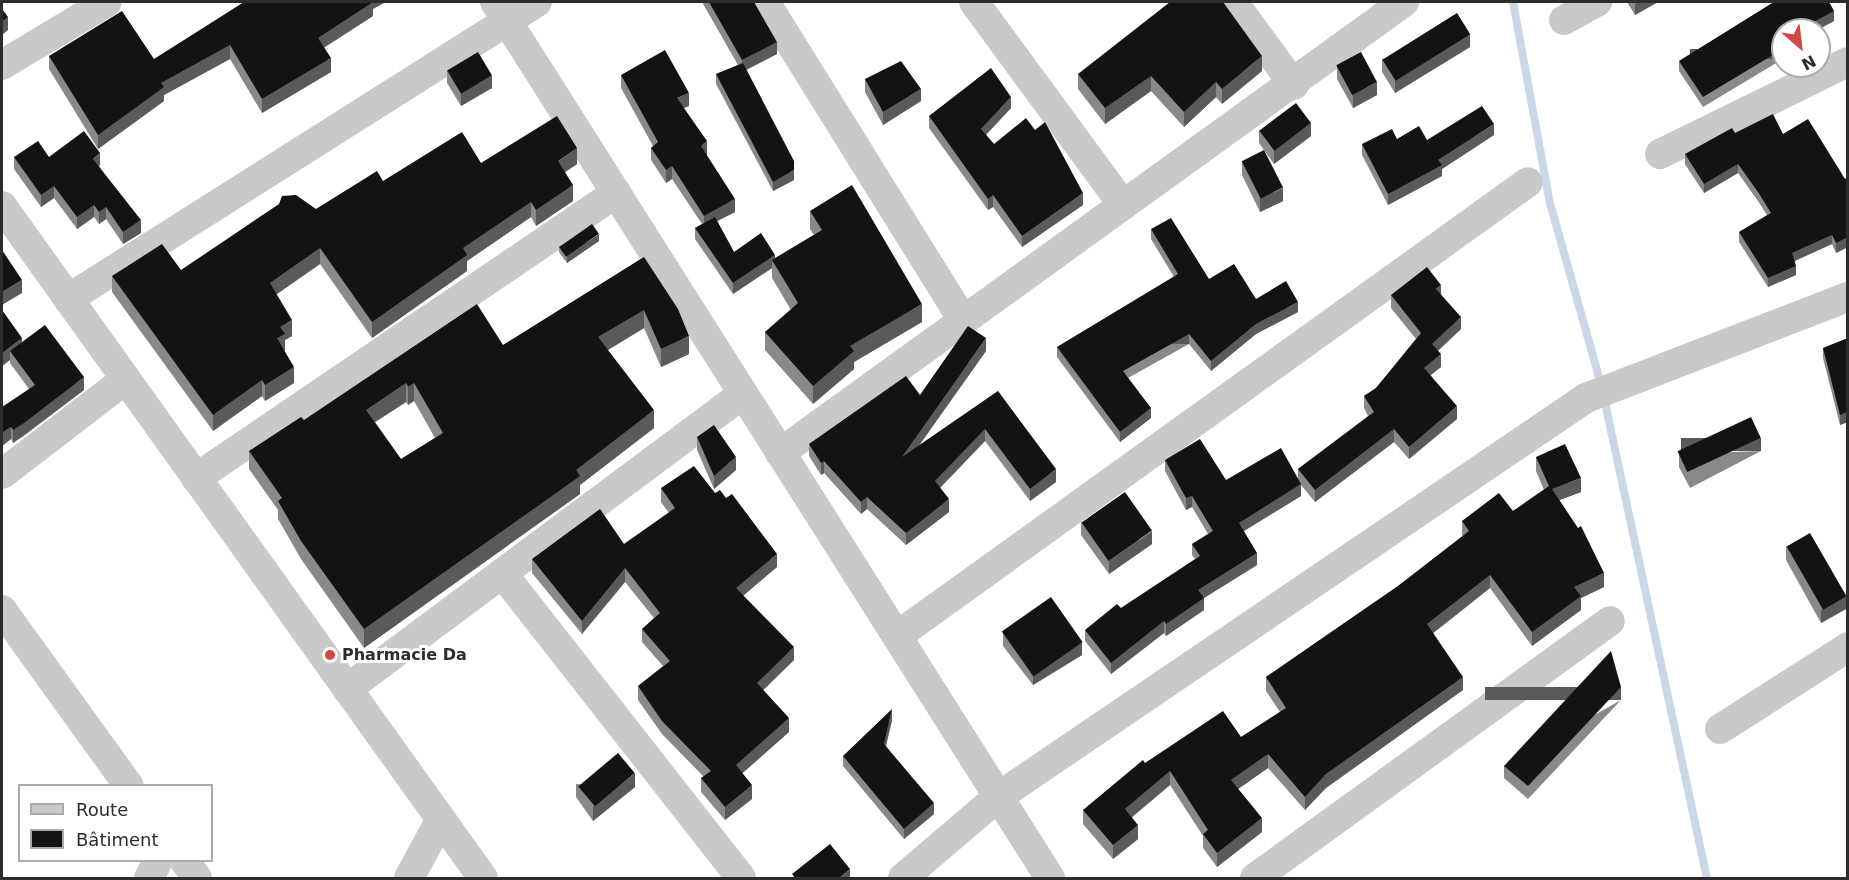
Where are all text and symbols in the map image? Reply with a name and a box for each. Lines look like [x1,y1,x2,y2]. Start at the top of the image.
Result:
north arrow [1771,18,1831,78]
text: N [1798,51,1819,74]
place label: Pharmacie Da [342,645,467,665]
marker: Pharmacie Da [323,648,337,662]
legend [18,784,213,862]
text: Route [76,799,128,820]
text: Bâtiment [76,829,159,850]

